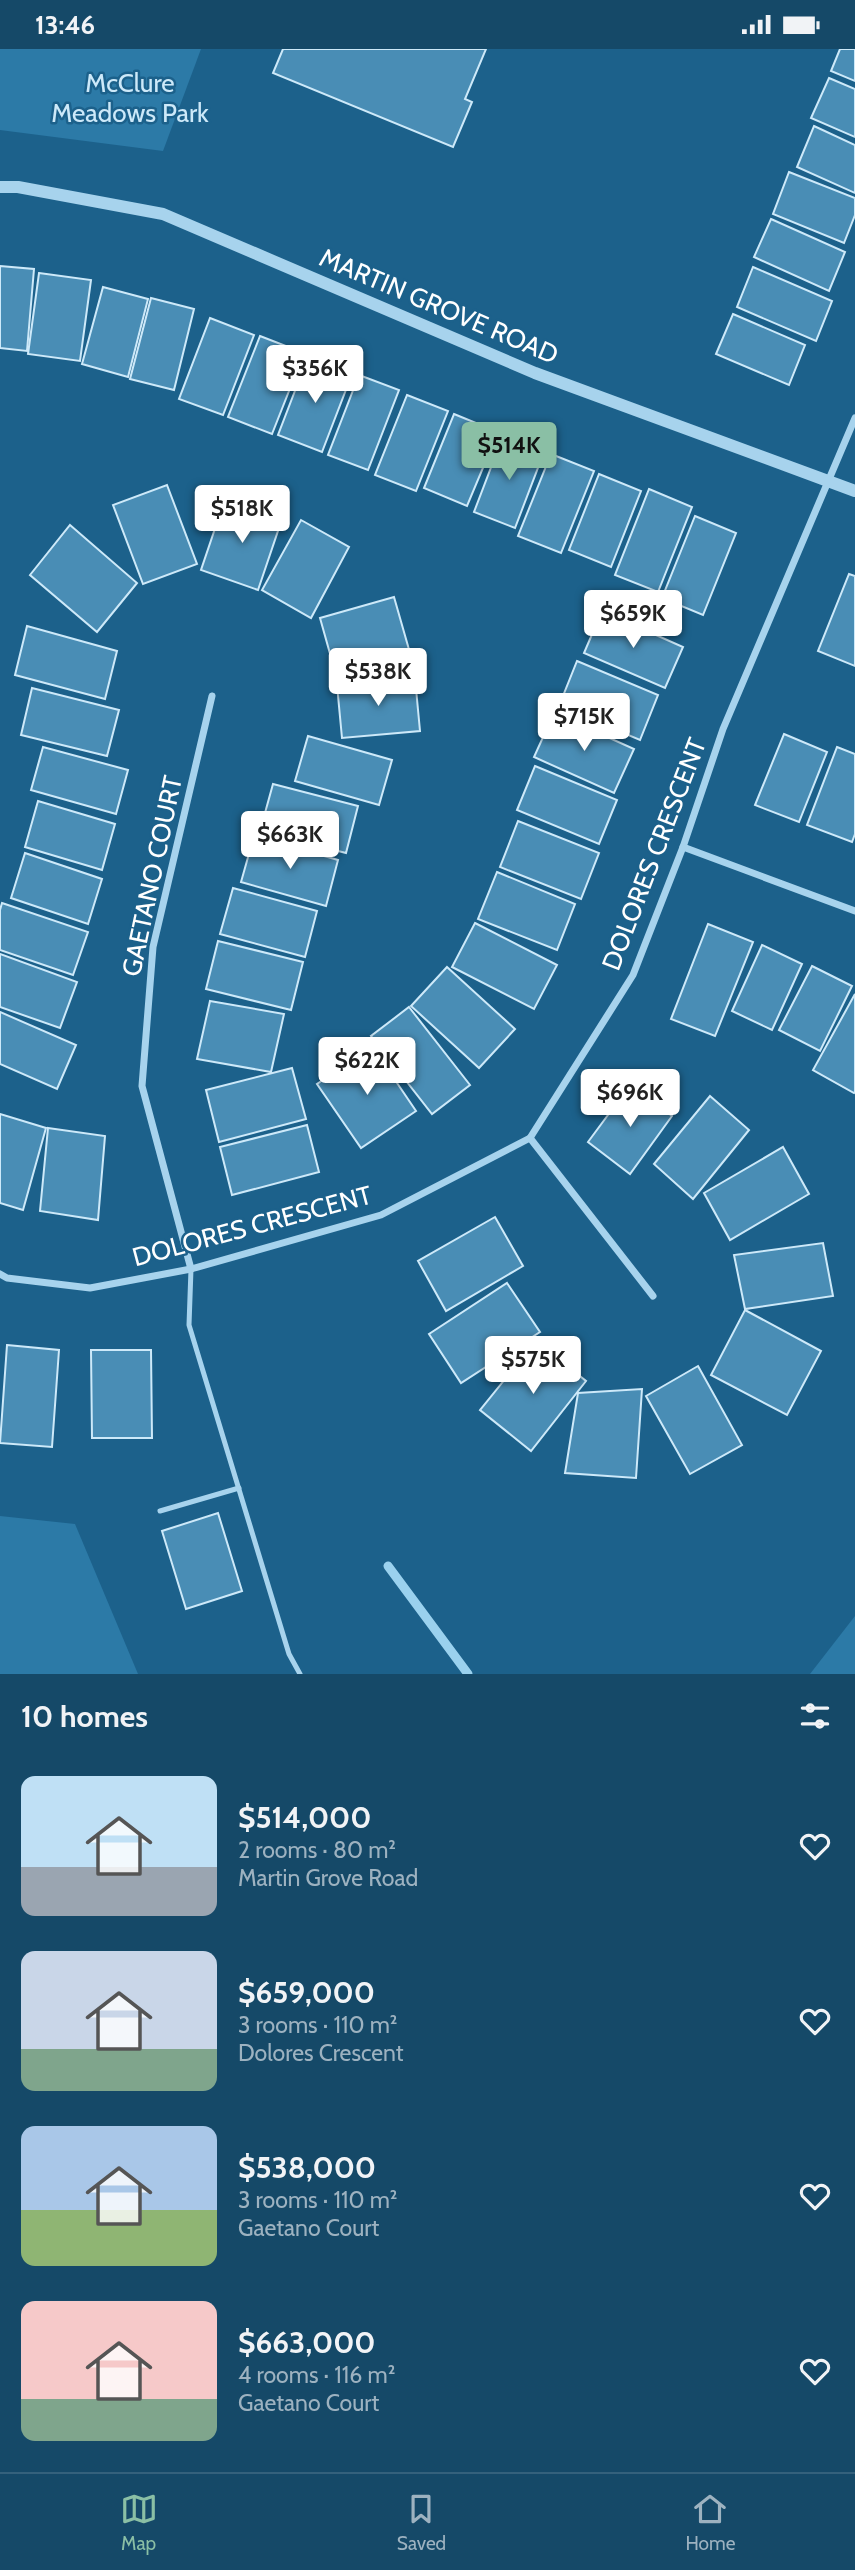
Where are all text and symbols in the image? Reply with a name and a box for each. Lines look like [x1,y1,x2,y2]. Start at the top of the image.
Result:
text: 13:46 [35,9,95,41]
park label: McClure Meadows Park [51,67,209,129]
street label: MARTIN GROVE ROAD [315,241,563,371]
pin: $356K [266,345,364,405]
text: $356K [282,354,348,382]
pin: $514K [460,423,558,482]
text: $514K [478,431,540,459]
pin: $518K [193,485,291,545]
text: $518K [211,494,273,522]
pin: $659K [584,591,682,650]
text: $659K [600,599,666,627]
pin: $538K [329,649,427,708]
text: $538K [345,657,411,685]
pin: $715K [535,693,633,753]
text: $715K [554,702,614,730]
street label: DOLORES CRESCENT [595,733,713,975]
street label: GAETANO COURT [115,773,189,979]
pin: $663K [241,811,339,871]
text: $663K [257,820,323,848]
pin: $622K [318,1037,416,1097]
text: $622K [334,1046,400,1074]
pin: $696K [581,1069,679,1129]
text: $696K [597,1078,663,1106]
street label: DOLORES CRESCENT [129,1179,375,1273]
pin: $575K [484,1337,582,1396]
text: $575K [501,1345,565,1373]
icon: filters [796,1697,834,1735]
text: 10 homes [21,1698,148,1735]
text: $514,000 [238,1799,371,1836]
icon: home [77,1804,161,1888]
icon: heart [796,1827,834,1865]
text: 2 rooms · 80 m² [238,1836,396,1864]
text: Martin Grove Road [238,1864,418,1892]
text: $659,000 [238,1974,375,2011]
icon: home [77,1979,161,2063]
icon: heart [796,2002,834,2040]
text: 3 rooms · 110 m² [238,2011,397,2039]
text: Dolores Crescent [238,2039,403,2067]
text: $538,000 [238,2149,376,2186]
icon: home [77,2154,161,2238]
icon: heart [796,2177,834,2215]
text: 3 rooms · 110 m² [238,2186,397,2214]
text: Gaetano Court [238,2214,379,2242]
text: $663,000 [238,2324,376,2361]
icon: home [77,2329,161,2413]
icon: heart [796,2352,834,2390]
text: 4 rooms · 116 m² [238,2361,395,2389]
text: Gaetano Court [238,2389,379,2417]
tab: Map [120,2490,158,2555]
tab: Saved [397,2490,446,2555]
tab: Home [685,2490,735,2555]

